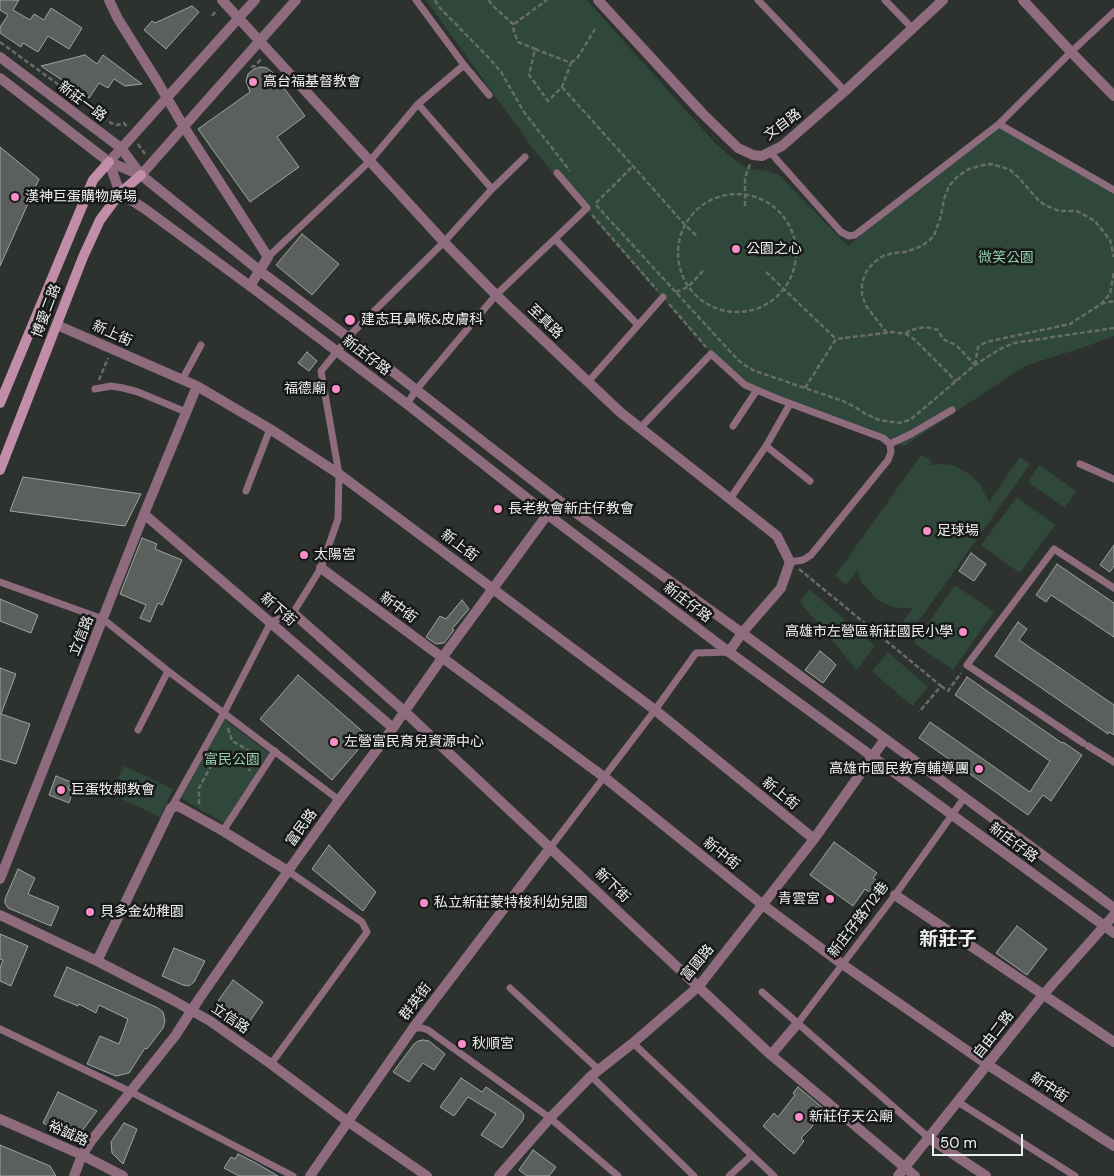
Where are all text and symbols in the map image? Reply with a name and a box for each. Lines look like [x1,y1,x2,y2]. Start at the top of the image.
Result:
place label: 高台福基督教會 [263,74,361,90]
marker: 高台福基督教會 [247,76,259,88]
street label: 新莊一路 [55,78,109,126]
street label: 文自路 [761,106,805,144]
place label: 漢神巨蛋購物廣場 [25,189,137,205]
marker: 漢神巨蛋購物廣場 [9,191,21,203]
place label: 公園之心 [746,241,802,257]
marker: 公園之心 [730,243,742,255]
park label: 微笑公園 [978,250,1034,266]
street label: 博愛二路 [29,282,65,340]
street label: 至真路 [524,301,566,343]
place label: 建志耳鼻喉&皮膚科 [361,312,483,328]
marker: 建志耳鼻喉&皮膚科 [343,313,357,327]
street label: 新上街 [89,318,135,350]
street label: 新庄仔路 [339,332,393,380]
place label: 福德廟 [284,381,326,397]
marker: 福德廟 [330,383,342,395]
place label: 長老教會新庄仔教會 [508,501,634,517]
marker: 長老教會新庄仔教會 [492,503,504,515]
place label: 足球場 [937,523,979,539]
marker: 足球場 [921,525,933,537]
street label: 新上街 [437,527,481,565]
place label: 太陽宮 [314,547,356,563]
marker: 太陽宮 [298,549,310,561]
street label: 新庄仔路 [660,579,714,627]
street label: 新中街 [376,589,420,627]
street label: 新下街 [257,590,299,630]
street label: 立信路 [66,613,98,659]
place label: 高雄市左營區新莊國民小學 [785,624,953,640]
marker: 高雄市左營區新莊國民小學 [957,626,969,638]
place label: 左營富民育兒資源中心 [344,734,484,750]
marker: 左營富民育兒資源中心 [328,736,340,748]
park label: 富民公園 [204,752,260,768]
place label: 高雄市國民教育輔導團 [829,761,969,777]
marker: 高雄市國民教育輔導團 [973,763,985,775]
street label: 新上街 [758,774,802,814]
place label: 巨蛋牧鄰教會 [71,782,155,798]
marker: 巨蛋牧鄰教會 [55,784,67,796]
street label: 富民路 [283,806,321,850]
street label: 新庄仔路 [985,820,1041,866]
street label: 新中街 [699,834,743,874]
street label: 新下街 [591,866,633,906]
street label: 新庄仔路712巷 [825,879,893,961]
place label: 青雲宮 [778,891,820,907]
marker: 青雲宮 [824,893,836,905]
place label: 私立新莊蒙特梭利幼兒園 [434,895,588,911]
marker: 私立新莊蒙特梭利幼兒園 [418,897,430,909]
place label: 貝多金幼稚園 [100,904,184,920]
marker: 貝多金幼稚園 [84,906,96,918]
district label: 新莊子 [920,929,976,951]
street label: 富國路 [678,942,718,984]
street label: 群英街 [397,980,435,1024]
street label: 立信路 [208,1000,252,1038]
street label: 自由二路 [970,1008,1018,1062]
place label: 秋順宮 [472,1036,514,1052]
marker: 秋順宮 [456,1038,468,1050]
street label: 新中街 [1027,1070,1071,1106]
place label: 新莊仔天公廟 [809,1109,893,1125]
marker: 新莊仔天公廟 [793,1111,805,1123]
street label: 裕誠路 [45,1118,91,1150]
scale bar [934,1124,1025,1156]
text: 50 m [940,1133,977,1153]

